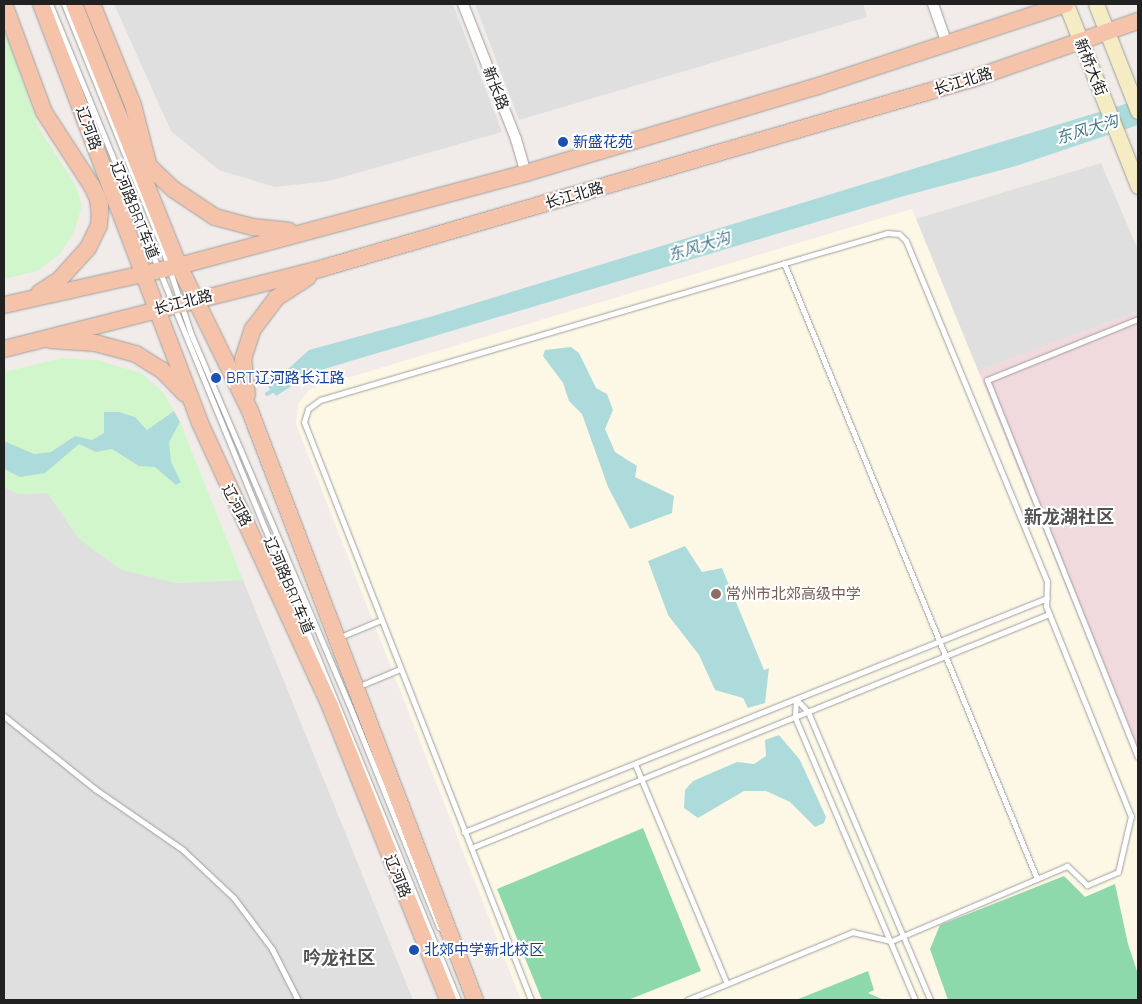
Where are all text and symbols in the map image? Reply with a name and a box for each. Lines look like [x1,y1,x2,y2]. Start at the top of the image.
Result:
street label: 新桥大街 [1071,36,1111,98]
street label: 新长路 [480,64,512,112]
street label: 长江北路 [932,64,994,98]
street label: 辽河路 [73,104,105,152]
water label: 东风大沟 [1054,110,1120,148]
place label: 新盛花苑 [573,133,633,151]
marker: 新盛花苑 [557,136,569,148]
street label: 辽河路BRT车道 [107,159,163,261]
street label: 长江北路 [543,178,605,212]
water label: 东风大沟 [666,227,732,265]
street label: 长江北路 [152,286,214,318]
place label: BRT辽河路长江路 [226,369,345,387]
marker: BRT辽河路长江路 [210,372,222,384]
street label: 辽河路 [218,481,256,529]
district label: 新龙湖社区 [1024,506,1114,528]
street label: 辽河路BRT车道 [260,534,318,636]
place label: 常州市北郊高级中学 [726,585,861,603]
marker: 常州市北郊高级中学 [710,588,722,600]
street label: 辽河路 [381,852,415,900]
place label: 北郊中学新北校区 [424,941,544,959]
marker: 北郊中学新北校区 [408,944,420,956]
district label: 吟龙社区 [303,947,375,969]

